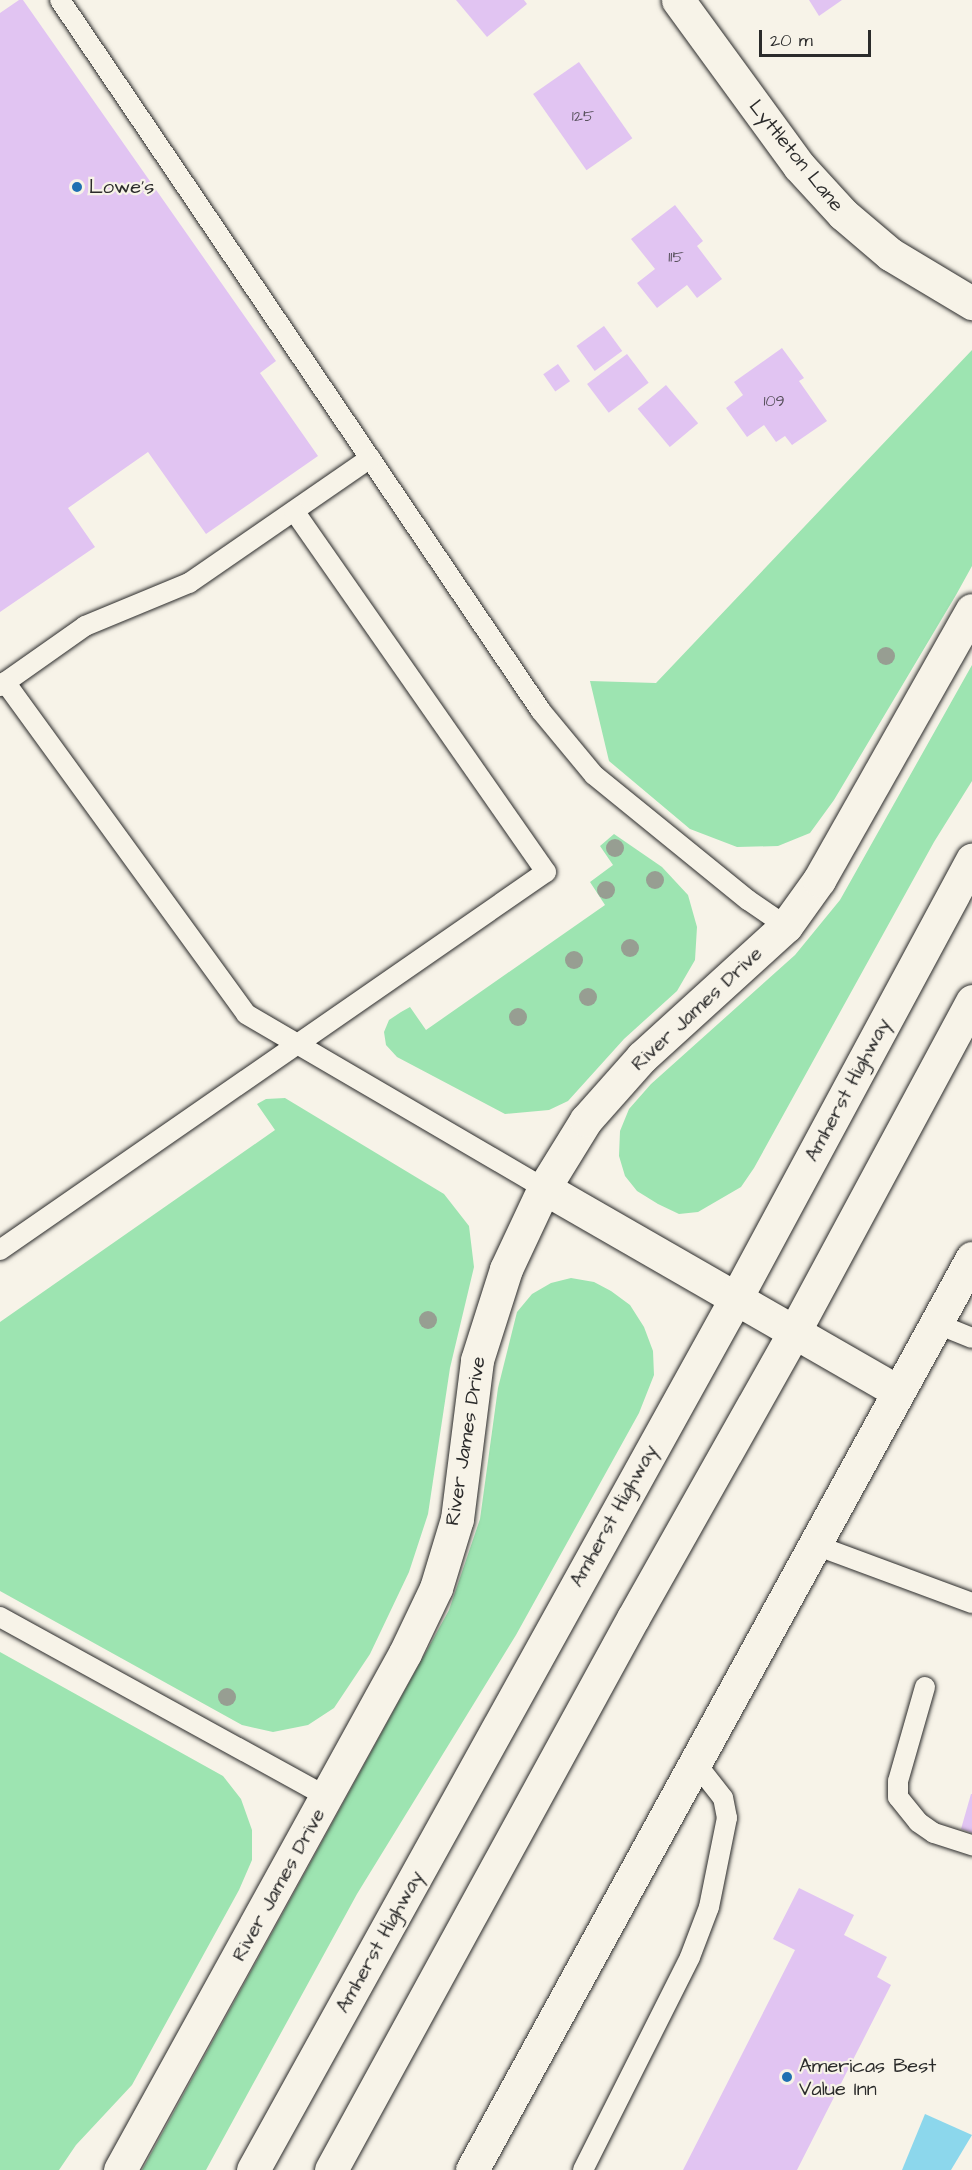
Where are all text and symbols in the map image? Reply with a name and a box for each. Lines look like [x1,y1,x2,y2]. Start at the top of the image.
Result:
scale bar [762,18,874,56]
text: 20 m [770,28,813,53]
street label: Lyttleton Lane [744,95,848,217]
house number: 125 [572,106,594,126]
place label: Lowe's [89,175,154,199]
marker: Lowe's [70,180,84,194]
house number: 115 [668,247,684,267]
house number: 109 [763,391,785,411]
street label: River James Drive [626,942,768,1076]
street label: Amherst Highway [800,1014,896,1166]
street label: River James Drive [441,1355,491,1527]
street label: Amherst Highway [565,1441,663,1591]
street label: River James Drive [227,1804,331,1966]
street label: Amherst Highway [331,1867,429,2017]
place label: Americas Best Value Inn [799,2054,936,2101]
marker: Americas Best Value Inn [780,2070,794,2084]

